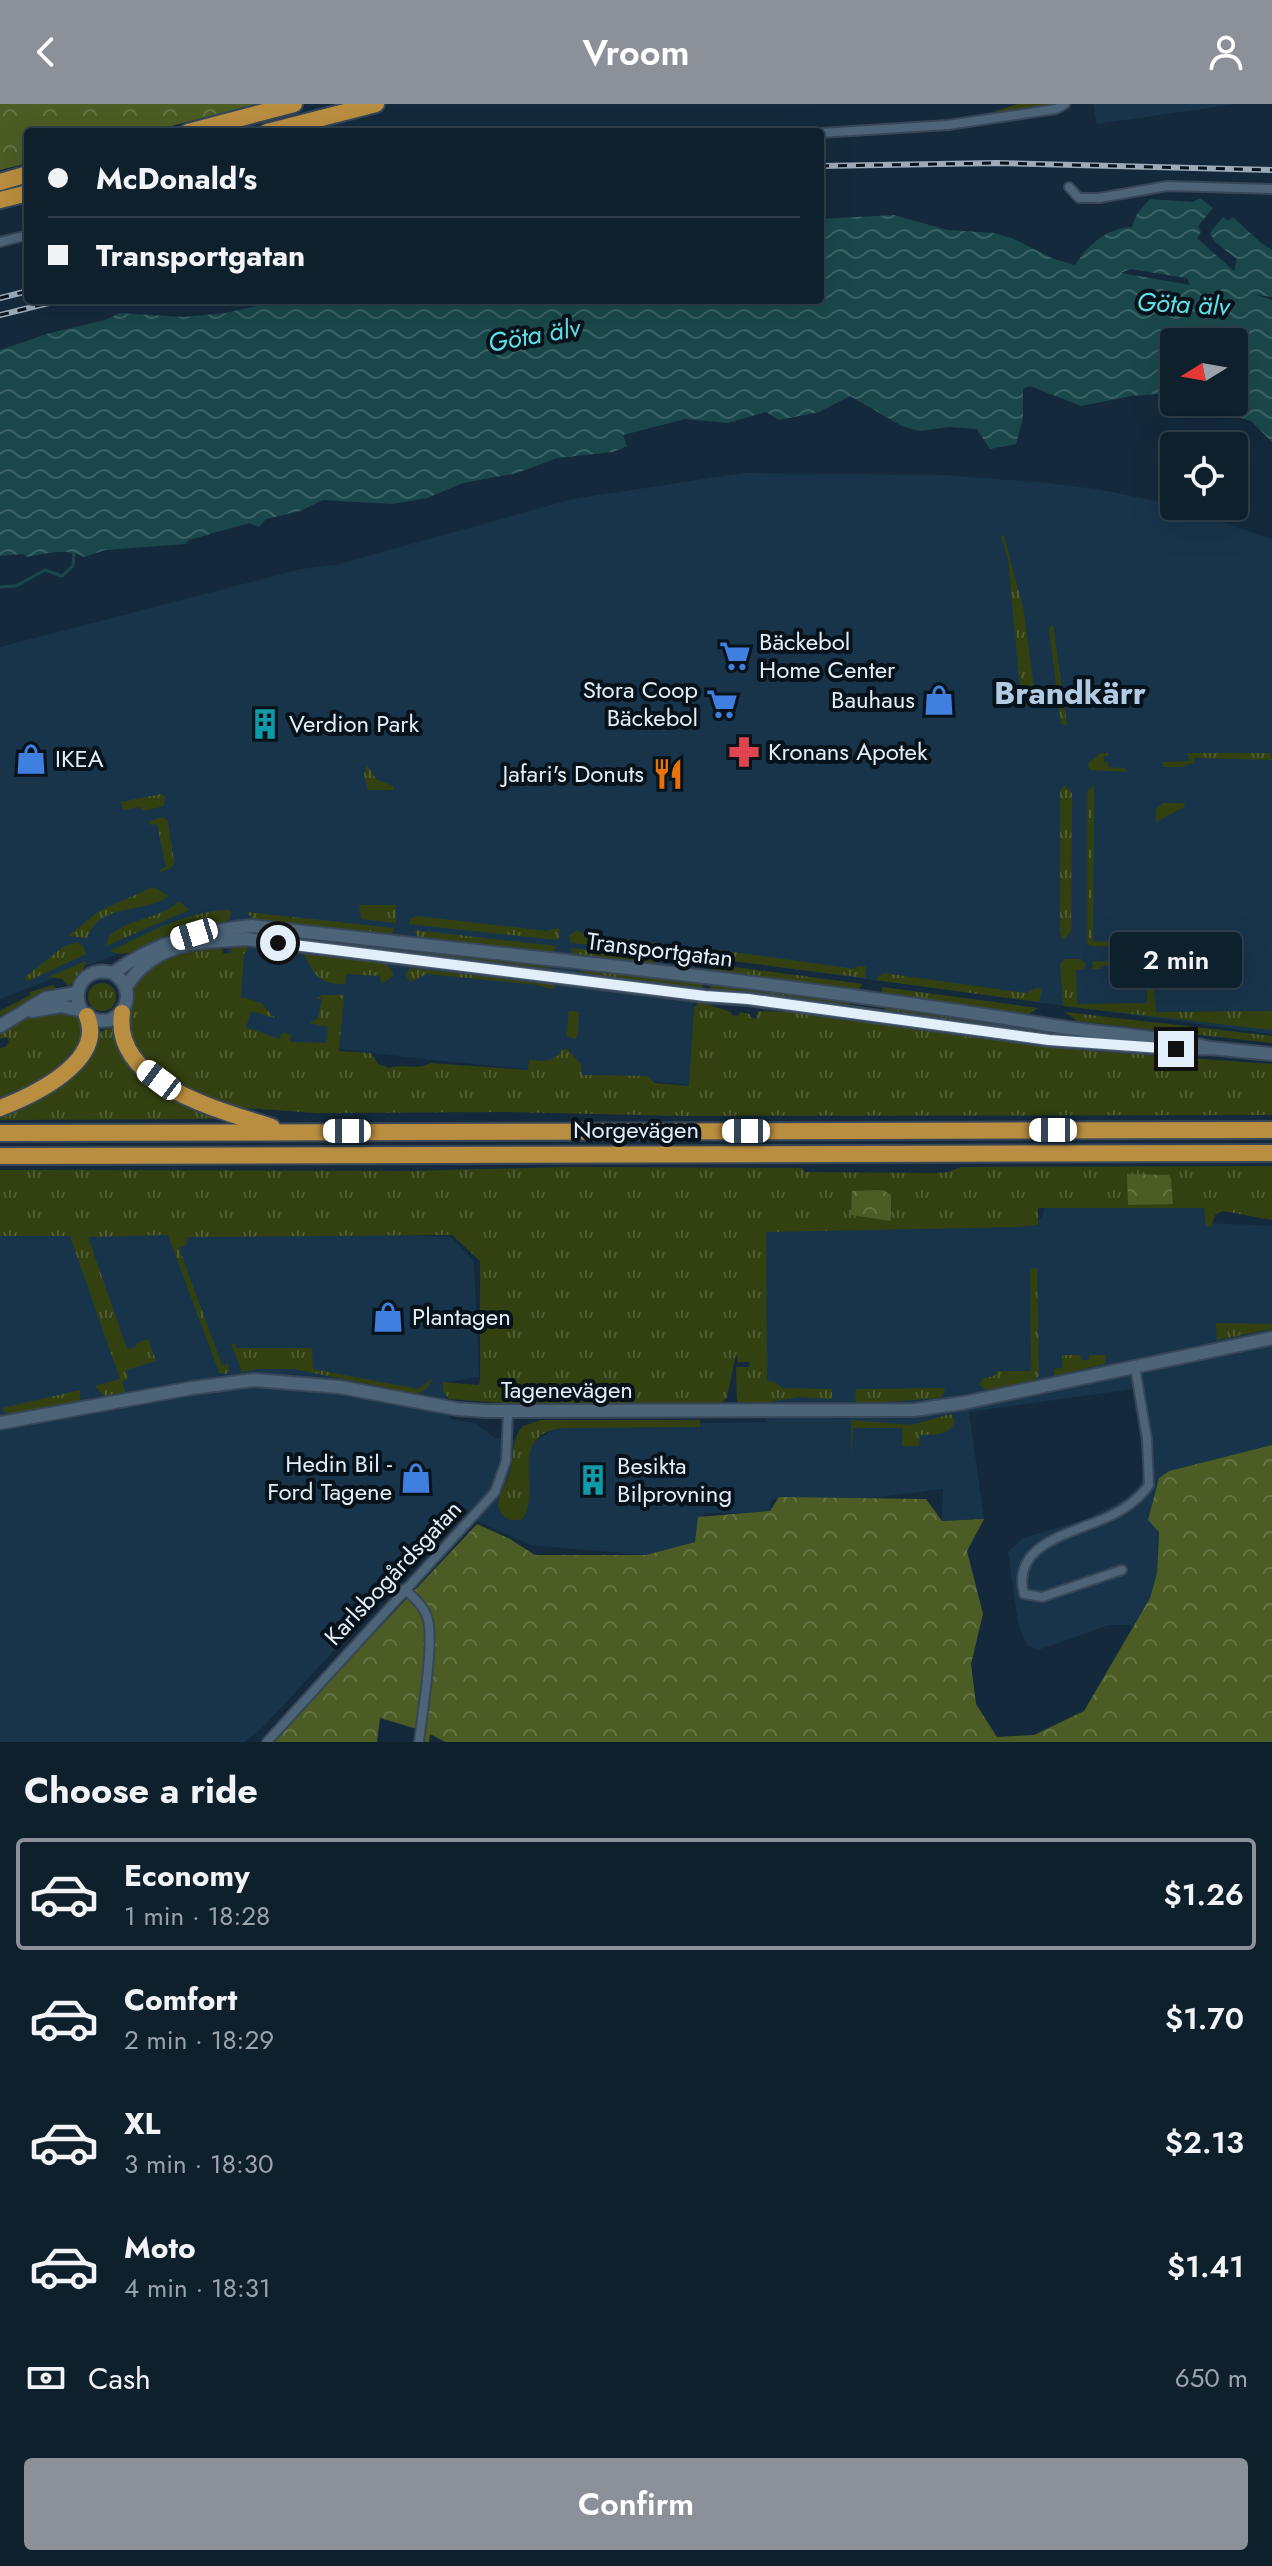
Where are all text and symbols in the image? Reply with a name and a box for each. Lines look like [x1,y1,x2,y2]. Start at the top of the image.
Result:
text: Vroom [582,26,690,78]
icon: back [24,30,68,74]
icon: person [1204,30,1248,74]
text: McDonald's [96,157,257,200]
text: Transportgatan [96,234,305,277]
water label: Göta älv [1136,283,1232,326]
water label: Göta älv [485,308,585,362]
north arrow [1160,328,1248,416]
map controls [1160,328,1248,520]
button: locate [1160,432,1248,520]
place label: Bäckebol Home Center [759,624,896,687]
supermarket icon: Bäckebol Home Center [718,639,752,673]
district label: Brandkärr [994,670,1146,716]
place label: Stora Coop Bäckebol [583,672,698,735]
place label: Bauhaus [831,682,915,717]
shop icon: Bauhaus [922,683,956,717]
supermarket icon: Stora Coop Bäckebol [705,687,739,721]
place label: Verdion Park [289,706,420,741]
building icon: Verdion Park [248,707,282,741]
place label: Kronans Apotek [768,734,928,769]
pharmacy icon: Kronans Apotek [727,735,761,769]
place label: IKEA [55,741,104,776]
shop icon: IKEA [14,742,48,776]
place label: Jafari's Donuts [499,756,644,791]
restaurant icon: Jafari's Donuts [651,757,685,791]
car [168,916,220,952]
street label: Transportgatan [585,923,735,976]
route start [260,925,296,961]
callout: 2 min [1110,933,1242,989]
text: 2 min [1143,941,1209,979]
route end [1158,1031,1194,1067]
car [133,1056,185,1104]
street label: Norgevägen [573,1112,699,1147]
car [1029,1118,1077,1142]
car [323,1119,371,1143]
car [722,1119,770,1143]
place label: Plantagen [412,1299,511,1334]
shop icon: Plantagen [371,1300,405,1334]
street label: Tagenevägen [501,1372,633,1407]
place label: Hedin Bil - Ford Tagene [267,1446,392,1509]
place label: Besikta Bilprovning [617,1448,732,1511]
shop icon: Hedin Bil - Ford Tagene [399,1461,433,1495]
building icon: Besikta Bilprovning [576,1463,610,1497]
street label: Karlsbogårdsgatan [316,1492,469,1653]
text: Choose a ride [24,1764,258,1816]
text: Economy [124,1854,250,1897]
icon: car [28,1858,100,1930]
text: $1.26 [1163,1873,1244,1916]
text: 1 min · 18:28 [124,1897,270,1935]
text: Comfort [124,1978,237,2021]
icon: car [28,1982,100,2054]
text: $1.70 [1165,1997,1244,2040]
text: 2 min · 18:29 [124,2021,274,2059]
text: XL [124,2102,160,2145]
icon: car [28,2106,100,2178]
text: $2.13 [1165,2121,1244,2164]
text: 3 min · 18:30 [124,2145,274,2183]
text: Moto [124,2226,196,2269]
icon: car [28,2230,100,2302]
text: $1.41 [1167,2245,1244,2288]
text: 4 min · 18:31 [124,2269,271,2307]
icon: cash [24,2356,68,2400]
text: Cash [88,2357,151,2400]
text: 650 m [1175,2359,1248,2397]
button: Confirm [24,2458,1248,2550]

